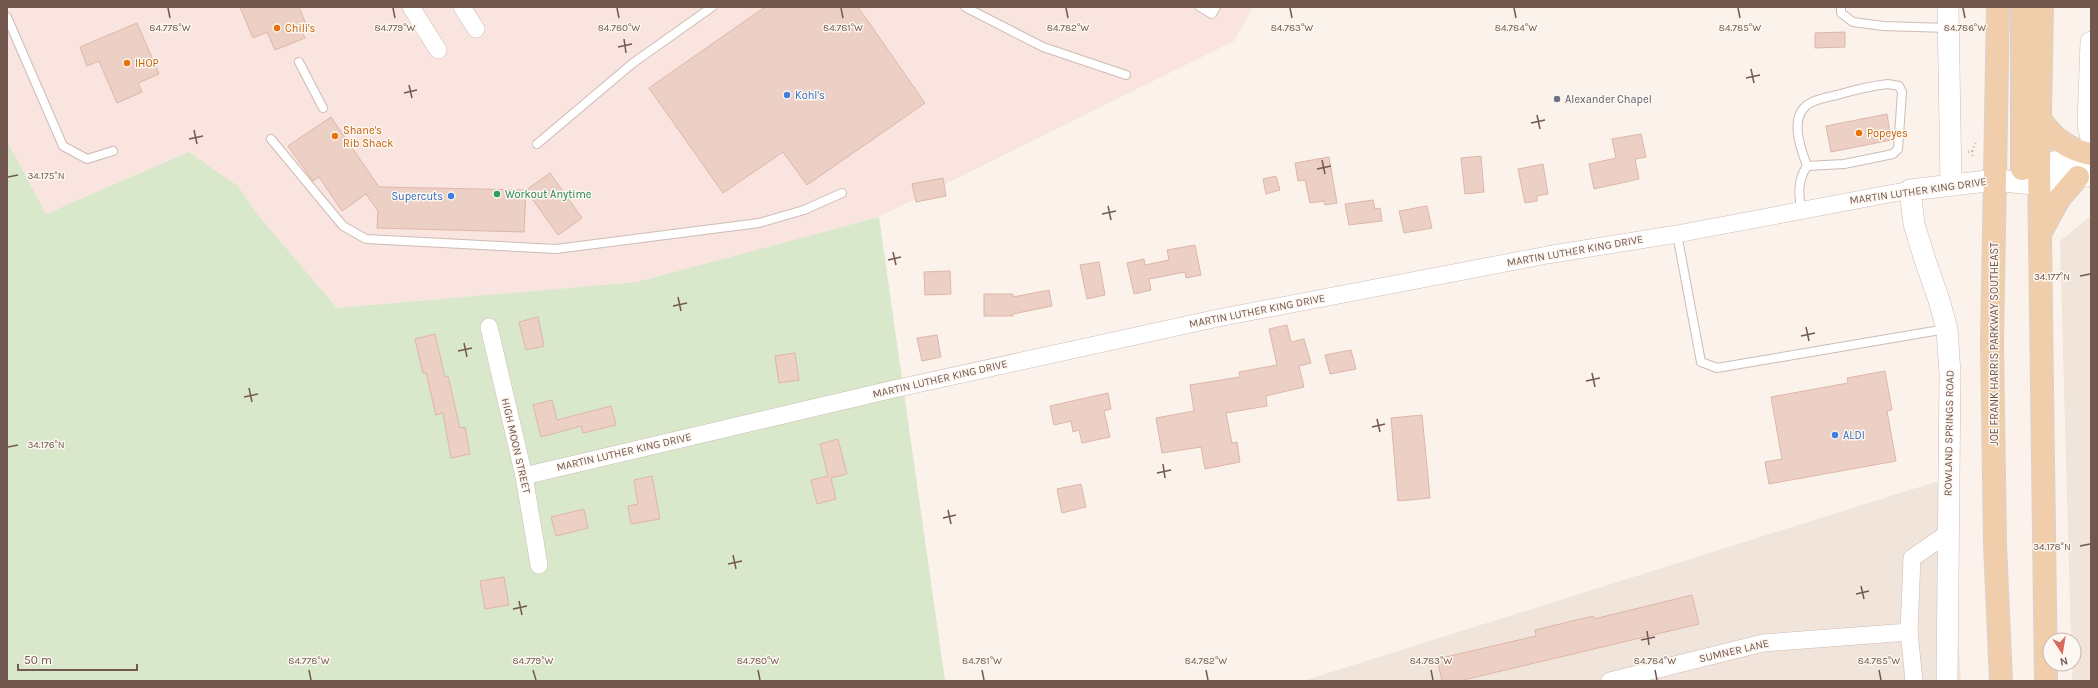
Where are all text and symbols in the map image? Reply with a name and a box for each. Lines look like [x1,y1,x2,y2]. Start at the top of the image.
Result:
text: 84.778°W [149,22,191,34]
place label: Chili's [285,22,316,35]
text: 84.779°W [374,22,416,34]
text: 84.780°W [598,22,640,34]
text: 84.781°W [823,22,863,34]
text: 84.782°W [1047,22,1089,34]
text: 84.783°W [1271,22,1313,34]
text: 84.784°W [1495,22,1537,34]
text: 84.785°W [1719,22,1761,34]
text: 84.786°W [1944,22,1986,34]
marker: Chili's [272,23,282,33]
place label: IHOP [135,57,159,70]
marker: IHOP [122,58,132,68]
place label: Kohl's [795,89,825,102]
marker: Kohl's [782,90,792,100]
place label: Alexander Chapel [1565,93,1652,106]
marker: Alexander Chapel [1552,94,1562,104]
place label: Shane's Rib Shack [343,124,393,150]
place label: Popeyes [1867,127,1908,140]
marker: Popeyes [1854,128,1864,138]
marker: Shane's Rib Shack [330,131,340,141]
text: 34.175°N [27,170,65,182]
street label: MARTIN LUTHER KING DRIVE [1849,175,1987,207]
place label: Workout Anytime [505,188,592,201]
marker: Workout Anytime [492,189,502,199]
place label: Supercuts [391,190,443,203]
marker: Supercuts [446,191,456,201]
street label: MARTIN LUTHER KING DRIVE [1506,233,1644,269]
street label: JOE FRANK HARRIS PARKWAY SOUTHEAST [1988,242,2001,446]
text: 34.177°N [2034,271,2070,283]
street label: MARTIN LUTHER KING DRIVE [1188,291,1326,331]
street label: MARTIN LUTHER KING DRIVE [871,357,1009,401]
street label: ROWLAND SPRINGS ROAD [1941,370,1957,496]
street label: HIGH MOON STREET [499,397,533,496]
place label: ALDI [1843,429,1865,442]
street label: MARTIN LUTHER KING DRIVE [555,430,693,474]
marker: ALDI [1830,430,1840,440]
text: 34.176°N [27,439,65,451]
text: 34.178°N [2033,541,2071,553]
north arrow [2042,632,2082,672]
street label: SUMNER LANE [1698,637,1770,665]
scale bar [18,646,137,672]
text: 50 m [24,653,52,667]
text: N [2059,654,2069,668]
text: 84.778°W [288,655,330,667]
text: 84.779°W [512,655,554,667]
text: 84.780°W [737,655,779,667]
text: 84.781°W [962,655,1002,667]
text: 84.782°W [1185,655,1227,667]
text: 84.783°W [1410,655,1452,667]
text: 84.784°W [1634,655,1676,667]
text: 84.785°W [1858,655,1900,667]

